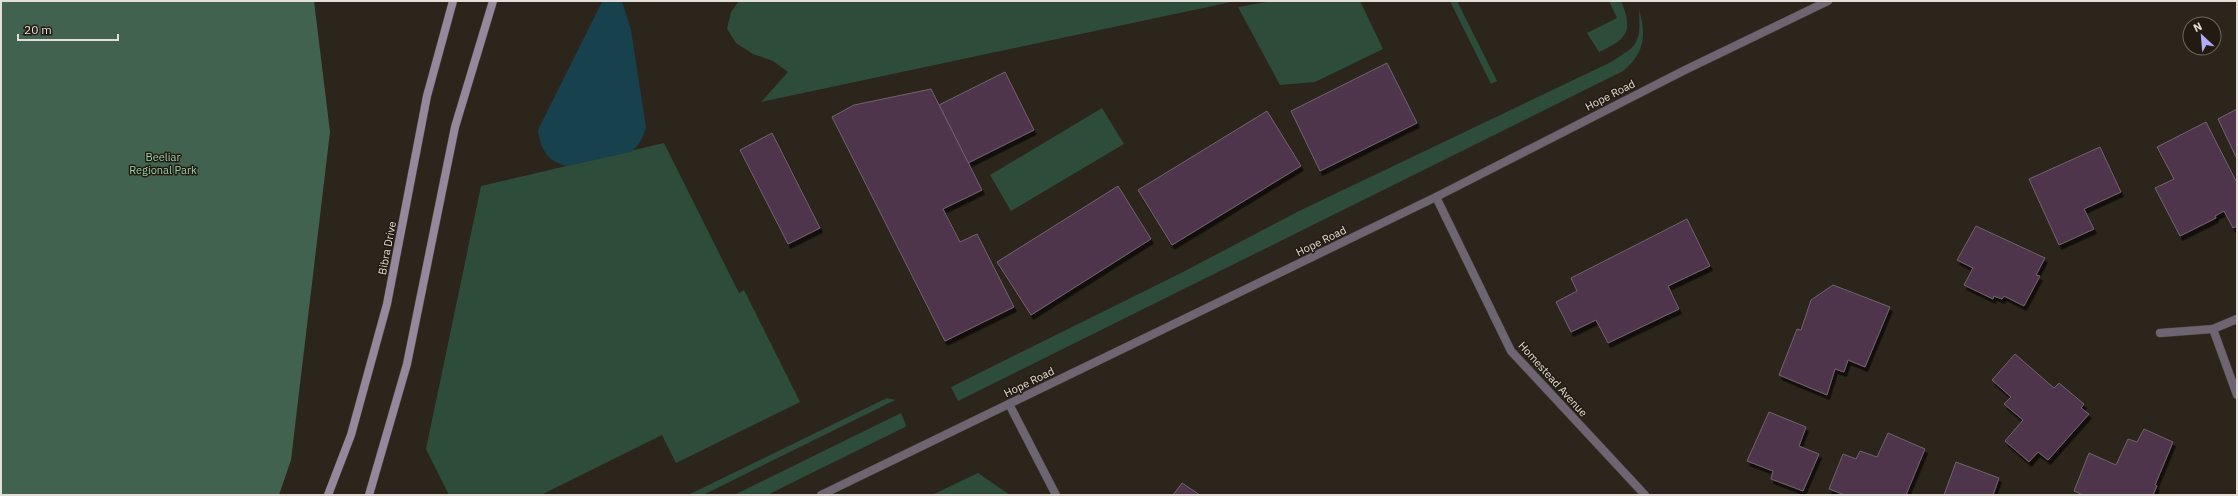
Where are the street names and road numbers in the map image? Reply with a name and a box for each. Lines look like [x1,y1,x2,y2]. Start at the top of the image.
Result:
street label: Hope Road [1583,76,1637,114]
street label: Bibra Drive [375,220,399,276]
street label: Hope Road [1294,223,1348,259]
street label: Homestead Avenue [1516,339,1590,419]
street label: Hope Road [1002,364,1056,400]

